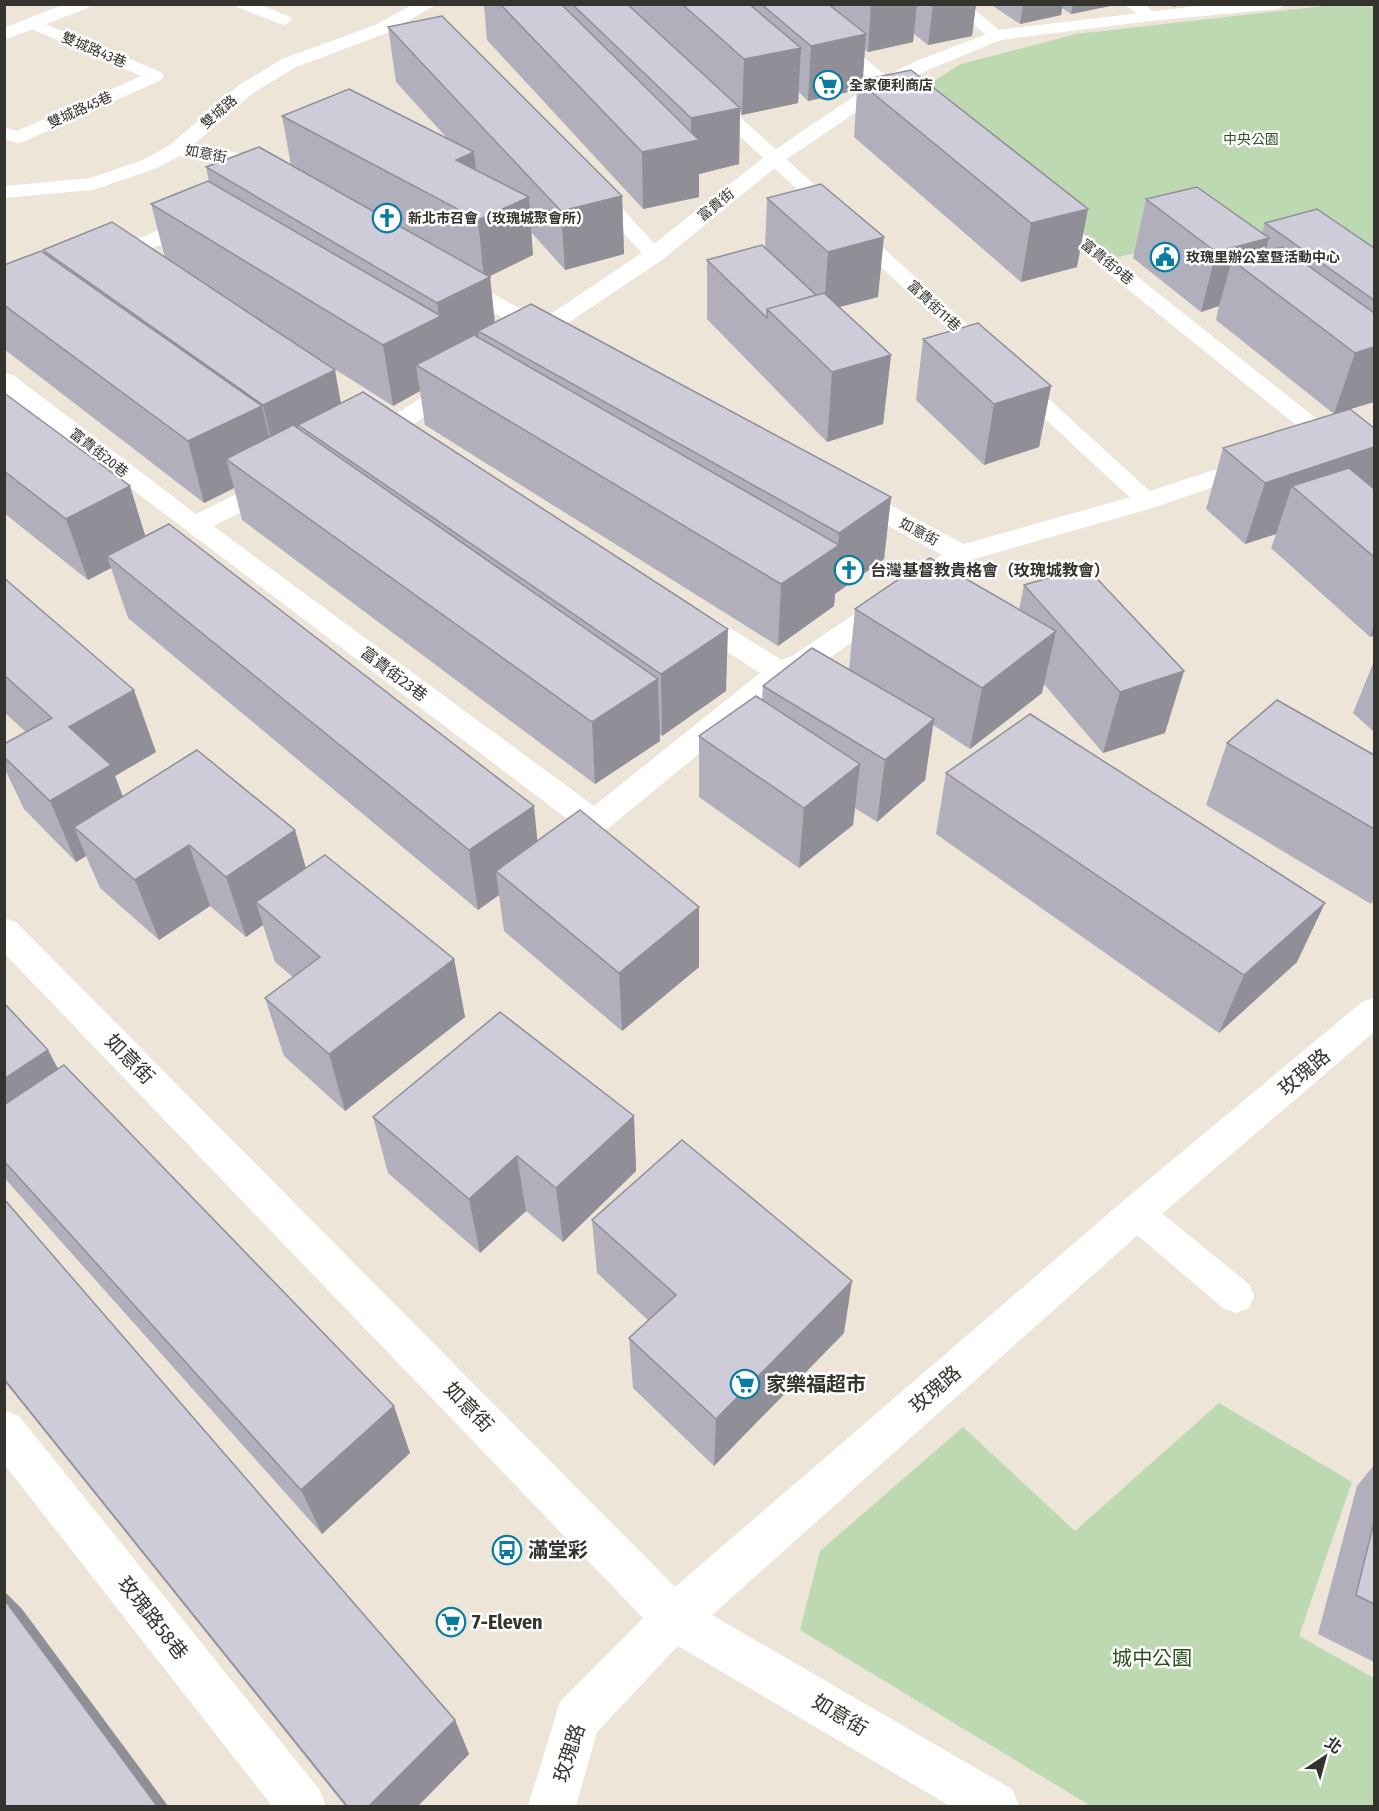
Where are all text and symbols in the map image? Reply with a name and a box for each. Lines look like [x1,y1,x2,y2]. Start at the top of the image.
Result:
street label: 雙城路43巷 [59,29,129,71]
supermarket icon: 全家便利商店 [812,69,844,101]
place label: 全家便利商店 [849,77,933,94]
street label: 雙城路45巷 [45,88,115,132]
street label: 雙城路 [198,92,240,132]
park label: 中央公園 [1223,131,1279,148]
street label: 如意街 [184,142,228,166]
street label: 富貴街 [694,185,738,225]
church icon: 新北市召會（玫瑰城聚會所） [371,202,403,234]
place label: 新北市召會（玫瑰城聚會所） [408,210,590,227]
street label: 富貴街9巷 [1077,236,1137,288]
public building icon: 玫瑰里辦公室暨活動中心 [1149,241,1181,273]
place label: 玫瑰里辦公室暨活動中心 [1186,249,1340,266]
street label: 富貴街11巷 [904,277,964,335]
street label: 富貴街20巷 [66,425,132,481]
street label: 如意街 [896,515,942,549]
church icon: 台灣基督教貴格會（玫瑰城教會） [833,554,865,586]
place label: 台灣基督教貴格會（玫瑰城教會） [870,561,1110,580]
street label: 富貴街23巷 [357,643,431,705]
street label: 如意街 [101,1029,159,1089]
street label: 玫瑰路 [1273,1044,1335,1100]
street label: 玫瑰路 [904,1360,966,1418]
supermarket icon: 家樂福超市 [729,1368,761,1400]
place label: 家樂福超市 [766,1372,866,1396]
street label: 如意街 [440,1377,498,1437]
bus stop icon: 滿堂彩 [491,1534,523,1566]
place label: 滿堂彩 [528,1538,588,1562]
street label: 玫瑰路58巷 [113,1572,193,1664]
supermarket icon: 7-Eleven [435,1606,467,1638]
place label: 7-Eleven [472,1610,543,1634]
park label: 城中公園 [1112,1646,1192,1670]
street label: 如意街 [808,1689,872,1741]
street label: 玫瑰路 [548,1721,590,1785]
north arrow [1295,1727,1355,1787]
text: 北 [1321,1733,1346,1758]

